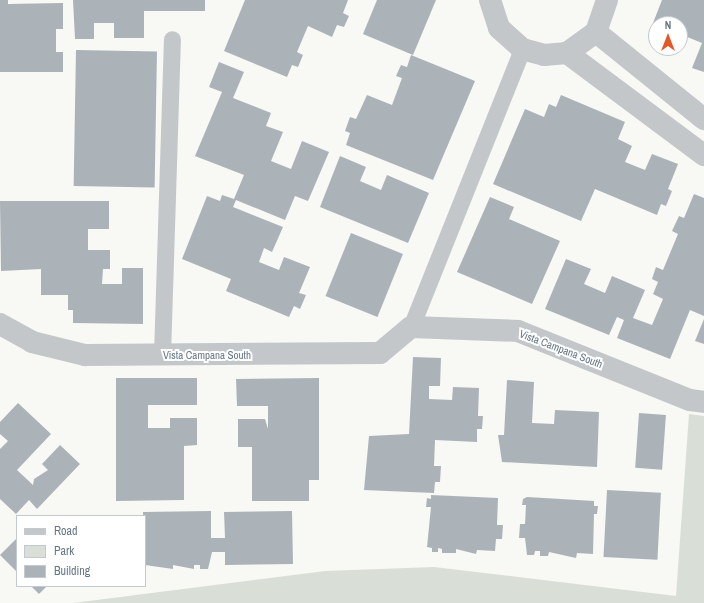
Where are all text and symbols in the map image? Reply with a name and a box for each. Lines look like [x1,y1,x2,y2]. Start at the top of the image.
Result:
north arrow [648,16,688,56]
text: N [665,18,671,32]
street label: Vista Campana South [518,327,604,371]
street label: Vista Campana South [163,348,251,362]
legend [16,515,146,587]
text: Road [54,523,78,539]
text: Park [54,543,74,559]
text: Building [54,563,90,579]

